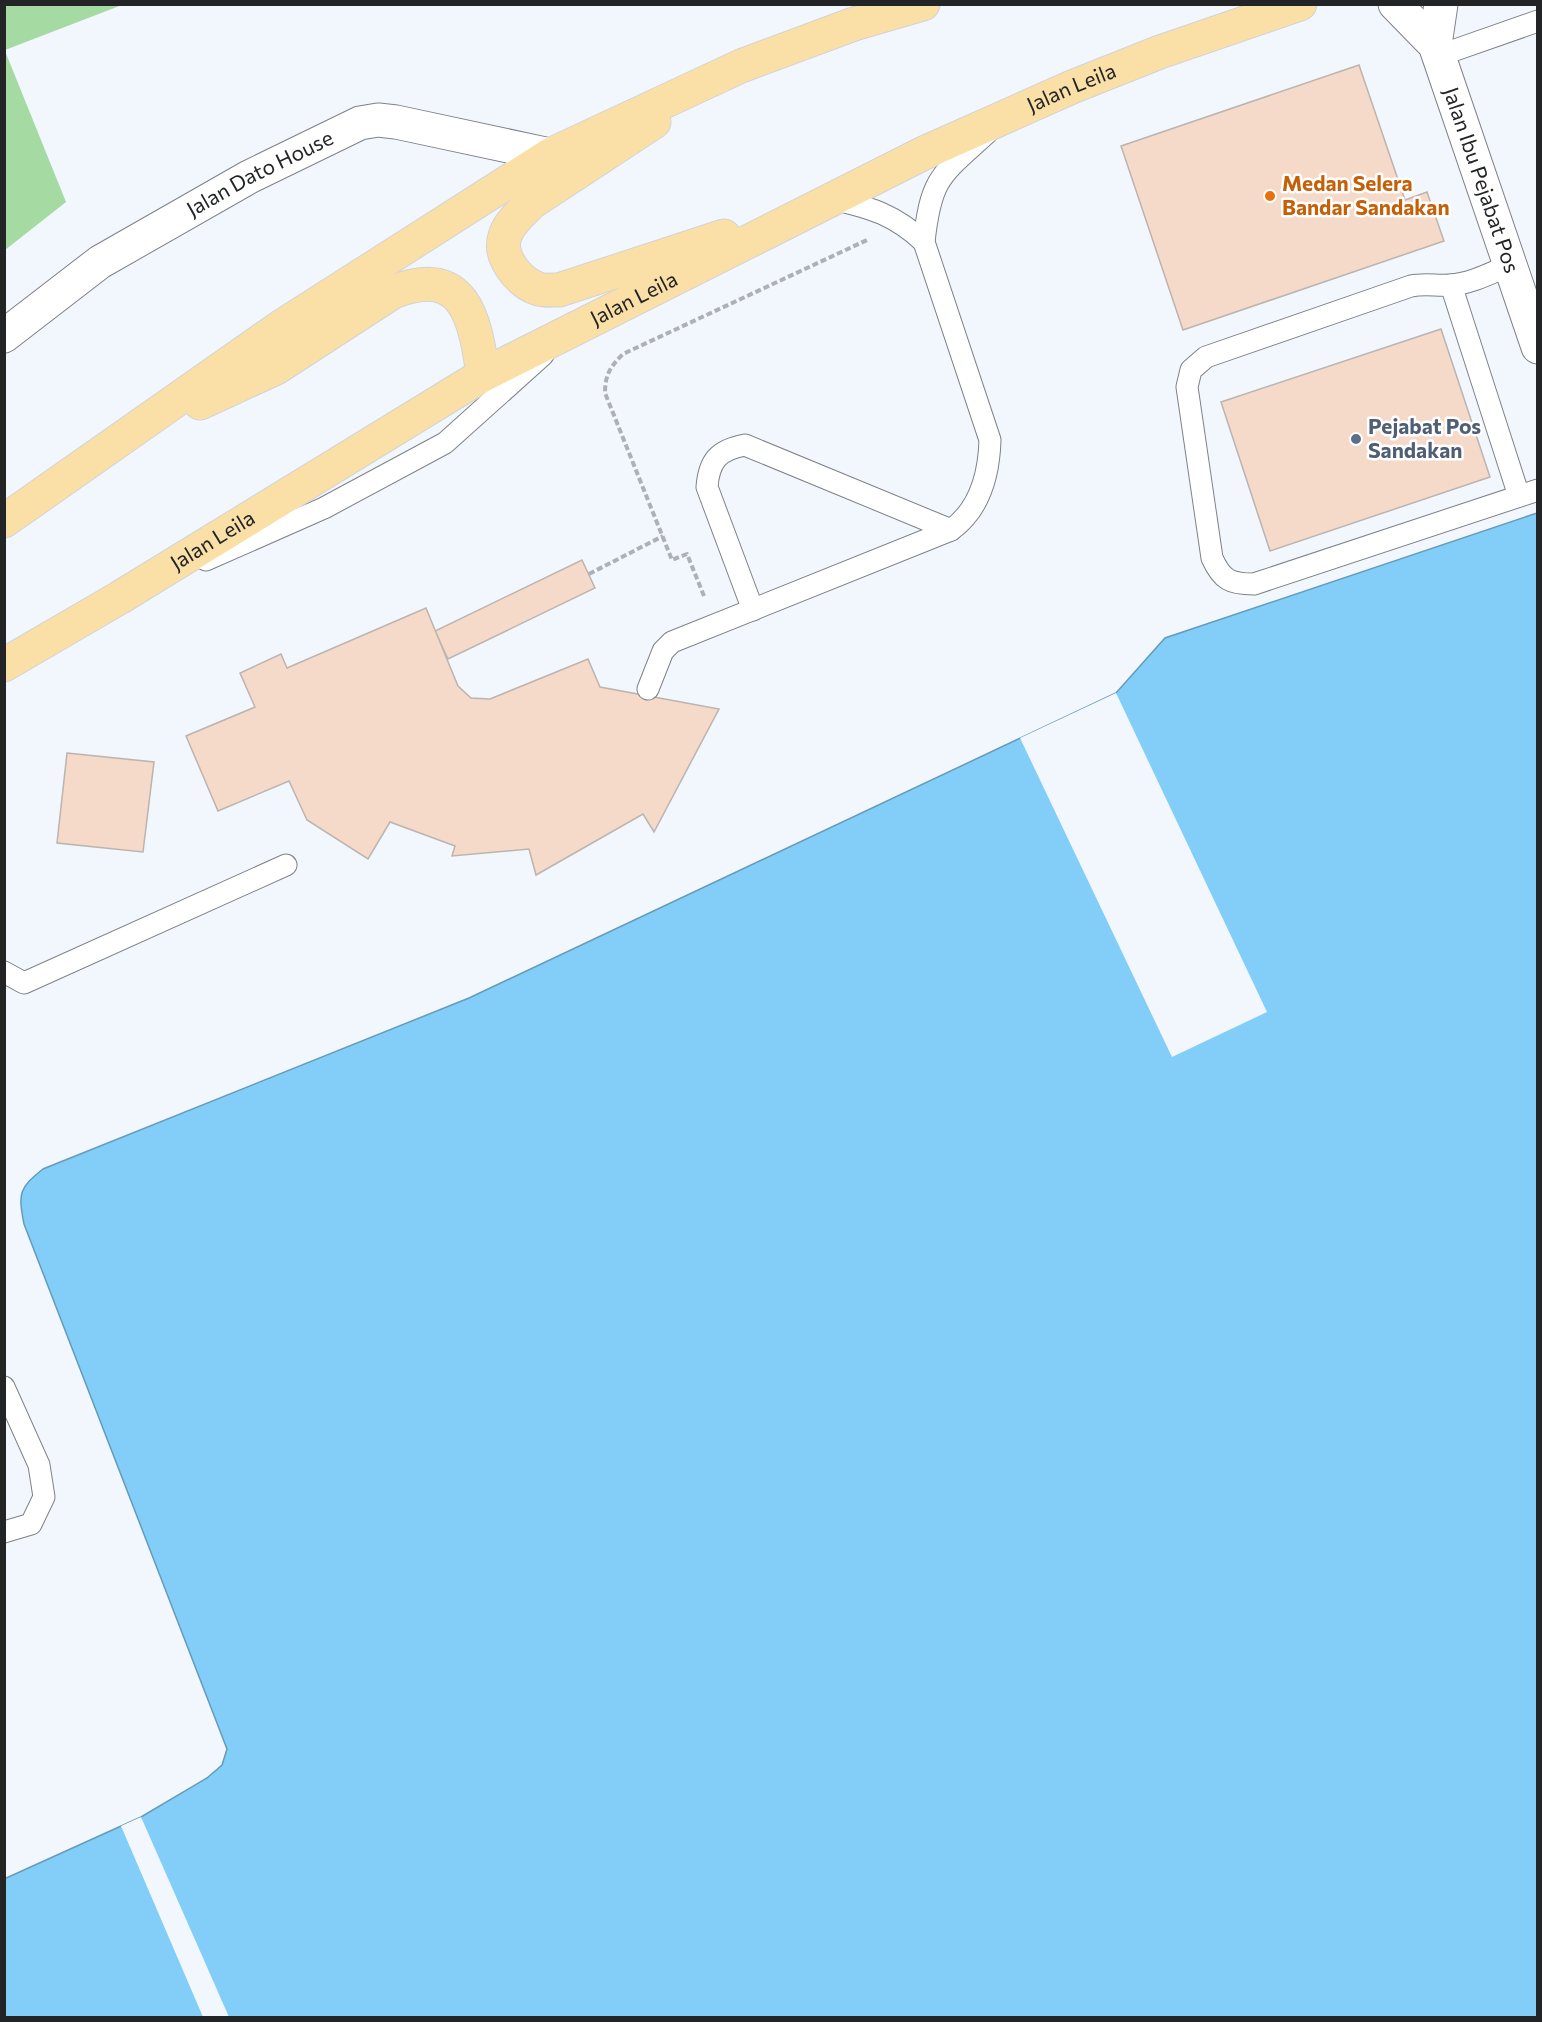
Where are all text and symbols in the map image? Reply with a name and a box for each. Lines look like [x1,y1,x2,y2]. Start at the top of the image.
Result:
street label: Jalan Leila [1023,57,1119,117]
street label: Jalan Ibu Pejabat Pos [1439,83,1526,276]
street label: Jalan Dato House [182,124,337,221]
place label: Medan Selera Bandar Sandakan [1282,170,1450,219]
marker: Medan Selera Bandar Sandakan [1263,189,1277,203]
street label: Jalan Leila [586,265,681,330]
place label: Pejabat Pos Sandakan [1368,413,1481,462]
marker: Pejabat Pos Sandakan [1349,432,1363,446]
street label: Jalan Leila [165,504,259,575]

